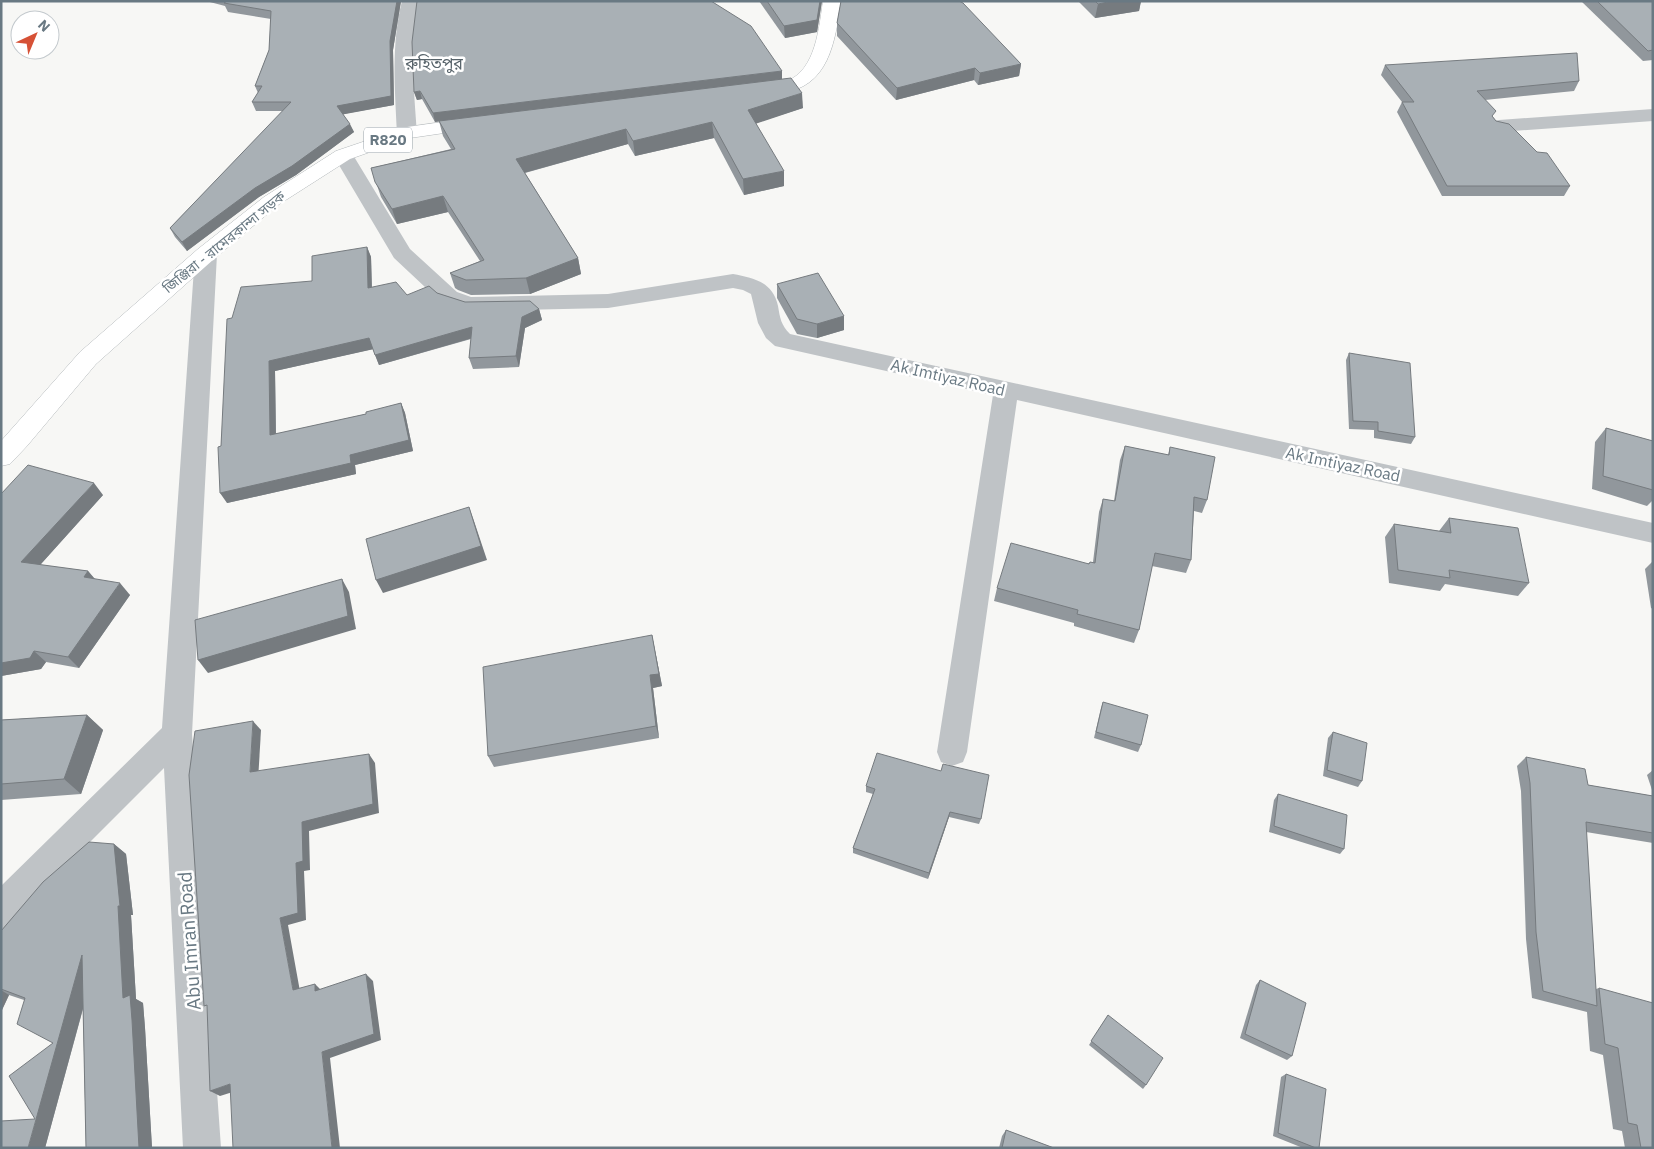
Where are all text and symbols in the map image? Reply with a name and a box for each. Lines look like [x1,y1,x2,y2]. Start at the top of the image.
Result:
north arrow [10,10,60,60]
text: N [34,16,54,36]
district label: রুহিতপুর [404,53,463,73]
road number: R820 [364,128,412,152]
street label: জিঞ্জিরা - রামেরকান্দা সড়ক [158,187,289,298]
street label: Ak Imtiyaz Road [889,354,1007,400]
street label: Ak Imtiyaz Road [1284,442,1402,486]
street label: Abu Imran Road [172,871,206,1011]

